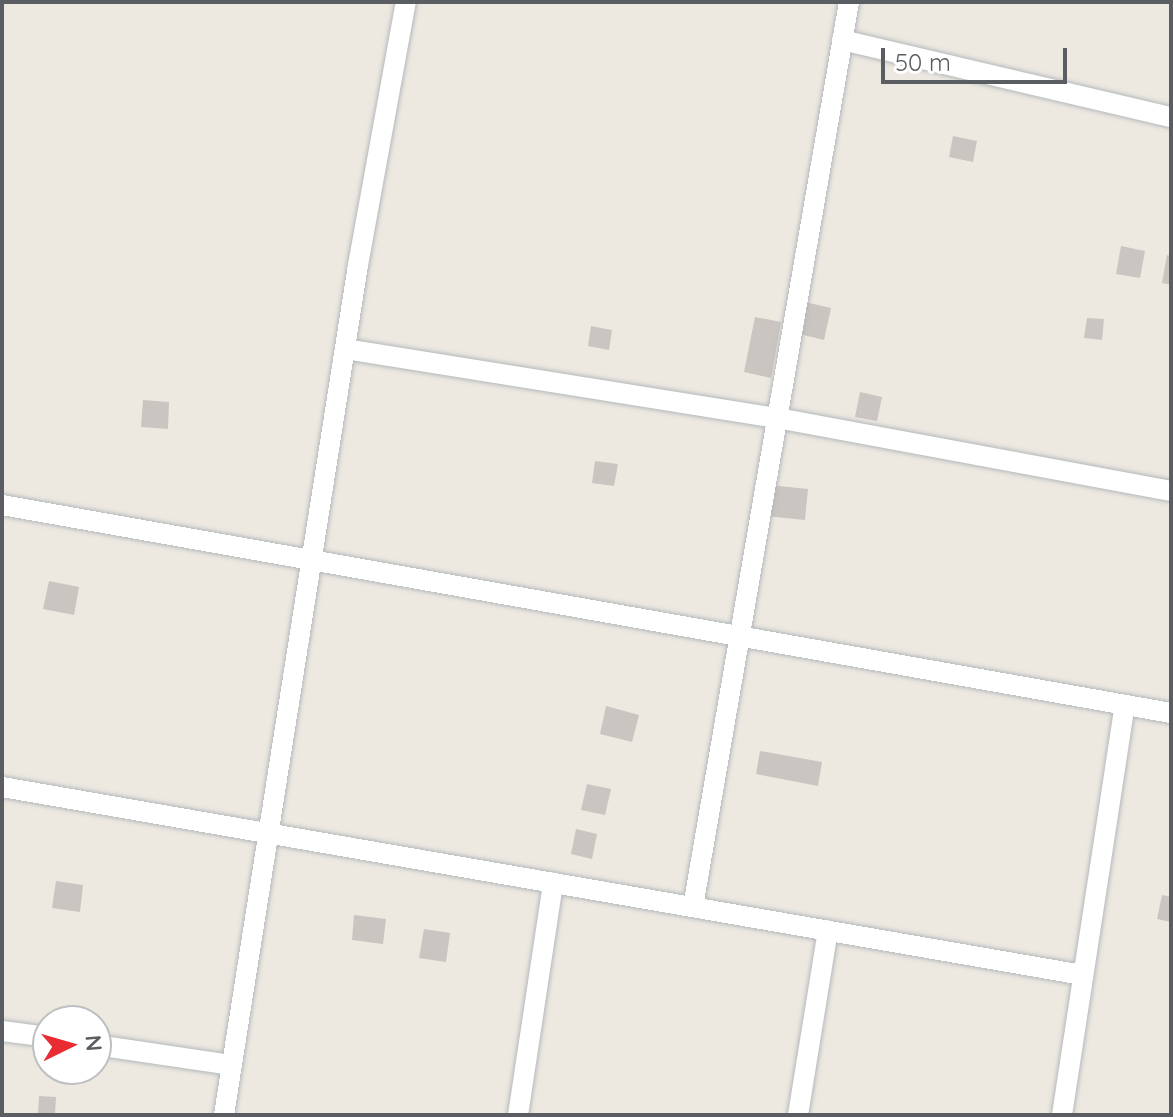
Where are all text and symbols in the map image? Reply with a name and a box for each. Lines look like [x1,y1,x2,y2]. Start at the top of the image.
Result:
scale bar [885,32,1071,82]
text: 50 m [895,47,951,77]
north arrow [32,1005,112,1085]
text: N [79,1034,109,1052]

